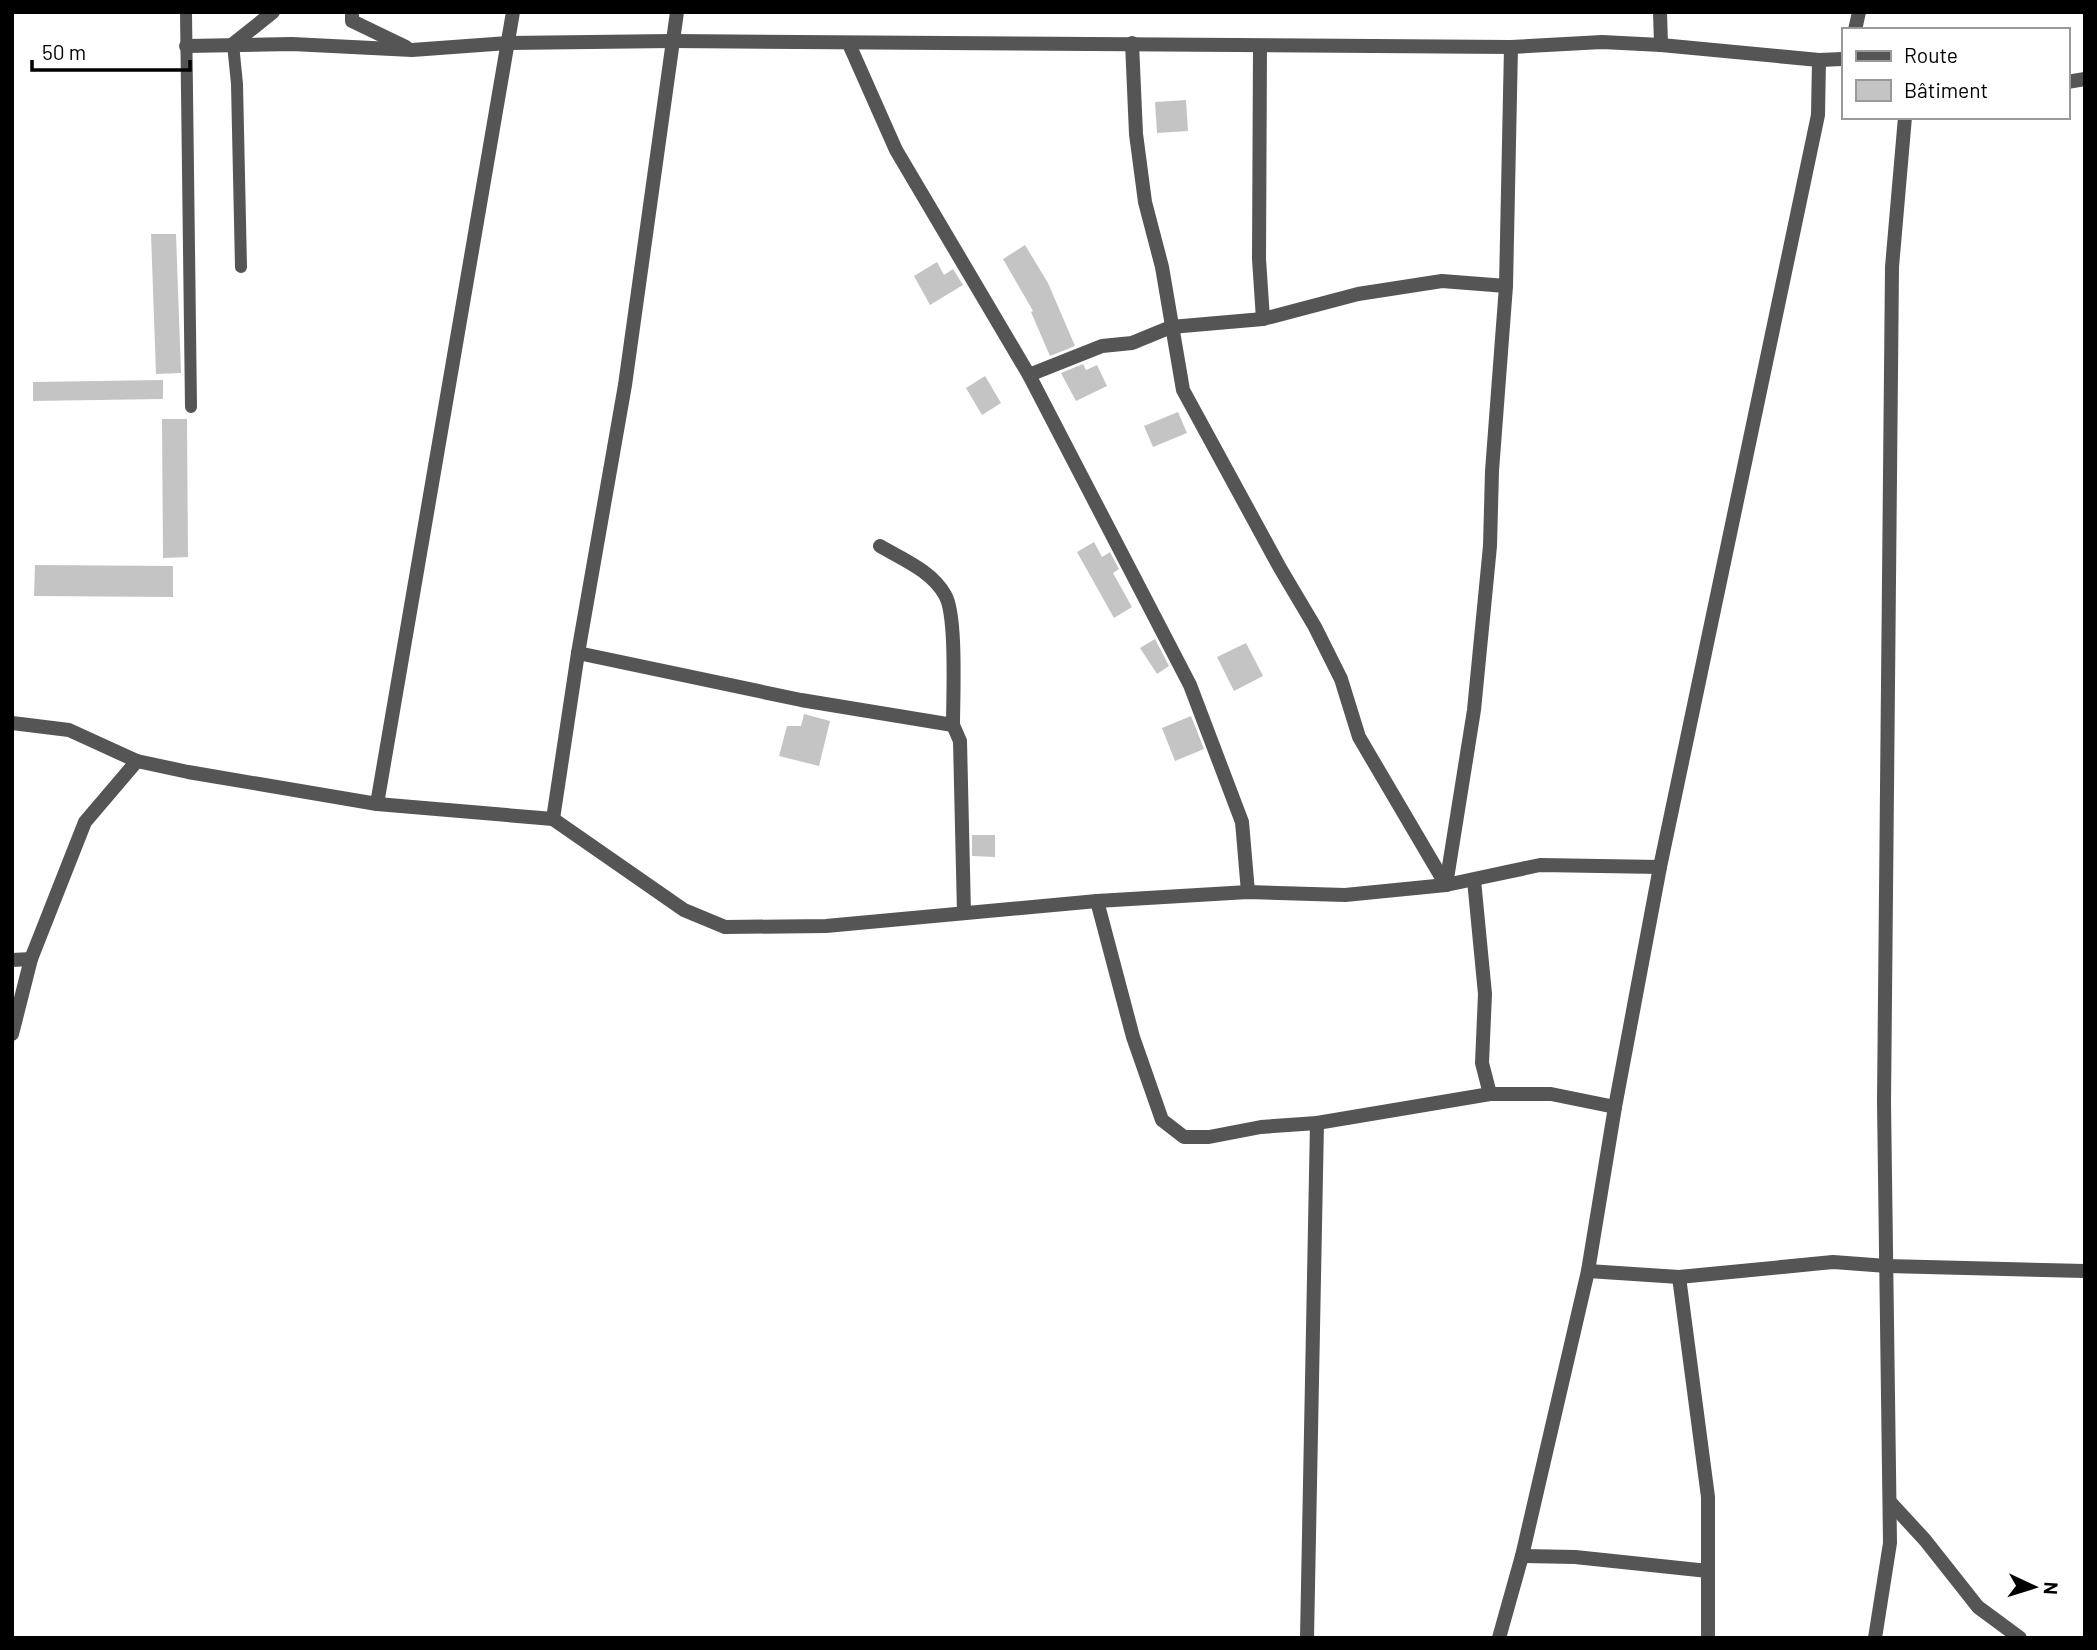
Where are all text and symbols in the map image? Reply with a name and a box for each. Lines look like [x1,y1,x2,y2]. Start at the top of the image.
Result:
scale bar [32,28,189,72]
legend [1842,28,2069,119]
text: 50 m [42,39,86,64]
text: Route [1904,42,1958,67]
text: Bâtiment [1904,77,1988,102]
north arrow [1999,1552,2069,1622]
text: N [2040,1581,2063,1595]

